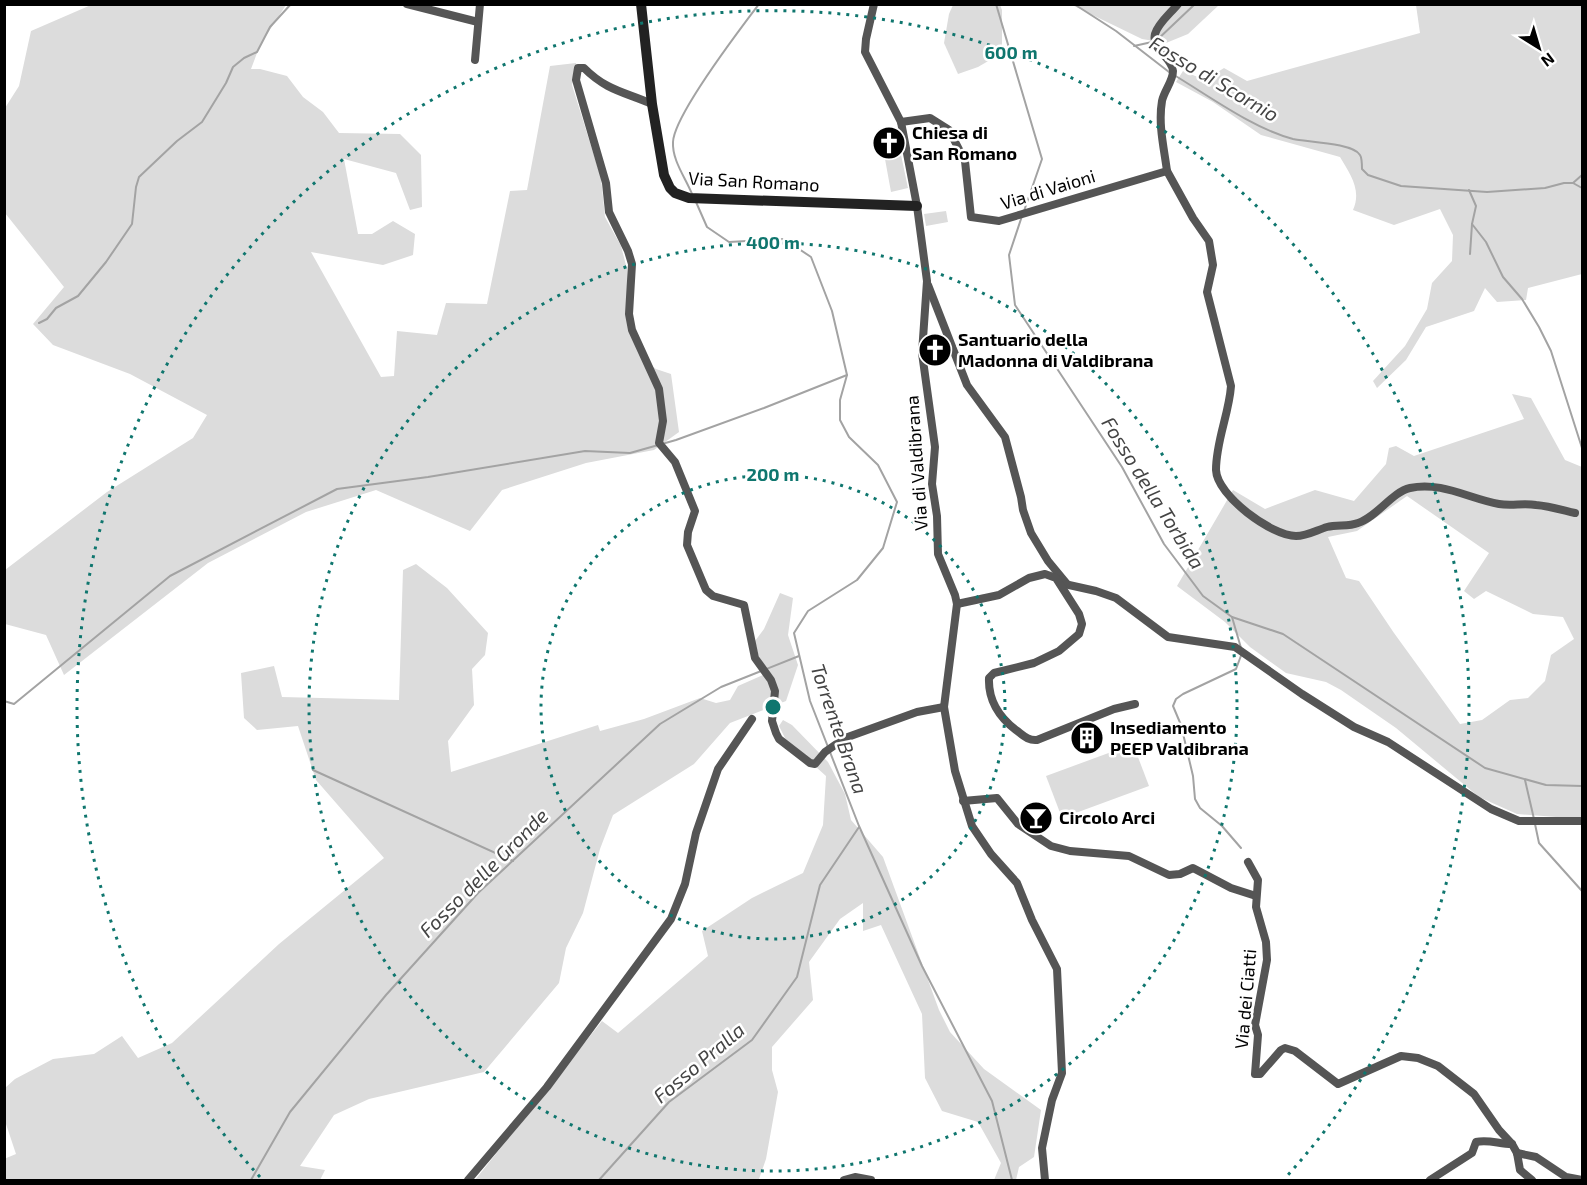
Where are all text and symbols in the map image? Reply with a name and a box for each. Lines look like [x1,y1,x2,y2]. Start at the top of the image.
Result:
north arrow [1509,18,1569,78]
water label: Fosso di Scornio [1146,30,1283,126]
text: 600 m [984,41,1038,63]
text: N [1538,49,1559,71]
place label: Chiesa di San Romano [912,121,1017,164]
church icon: Chiesa di San Romano [871,125,907,161]
street label: Via di Vaioni [998,164,1098,214]
street label: Via San Romano [688,167,820,195]
text: 400 m [746,231,800,253]
place label: Santuario della Madonna di Valdibrana [958,328,1154,371]
church icon: Santuario della Madonna di Valdibrana [917,332,953,368]
street label: Via di Valdibrana [900,395,932,532]
water label: Fosso della Torbida [1097,412,1210,573]
text: 200 m [747,463,799,485]
water label: Torrente Brana [806,660,873,797]
centre of rings [763,697,783,717]
place label: Insediamento PEEP Valdibrana [1110,716,1249,759]
building icon: Insediamento PEEP Valdibrana [1069,720,1105,756]
bar icon: Circolo Arci [1018,800,1054,836]
water label: Fosso delle Gronde [414,803,553,942]
place label: Circolo Arci [1059,806,1155,828]
street label: Via dei Ciatti [1230,948,1260,1050]
water label: Fosso Pralla [648,1017,749,1107]

